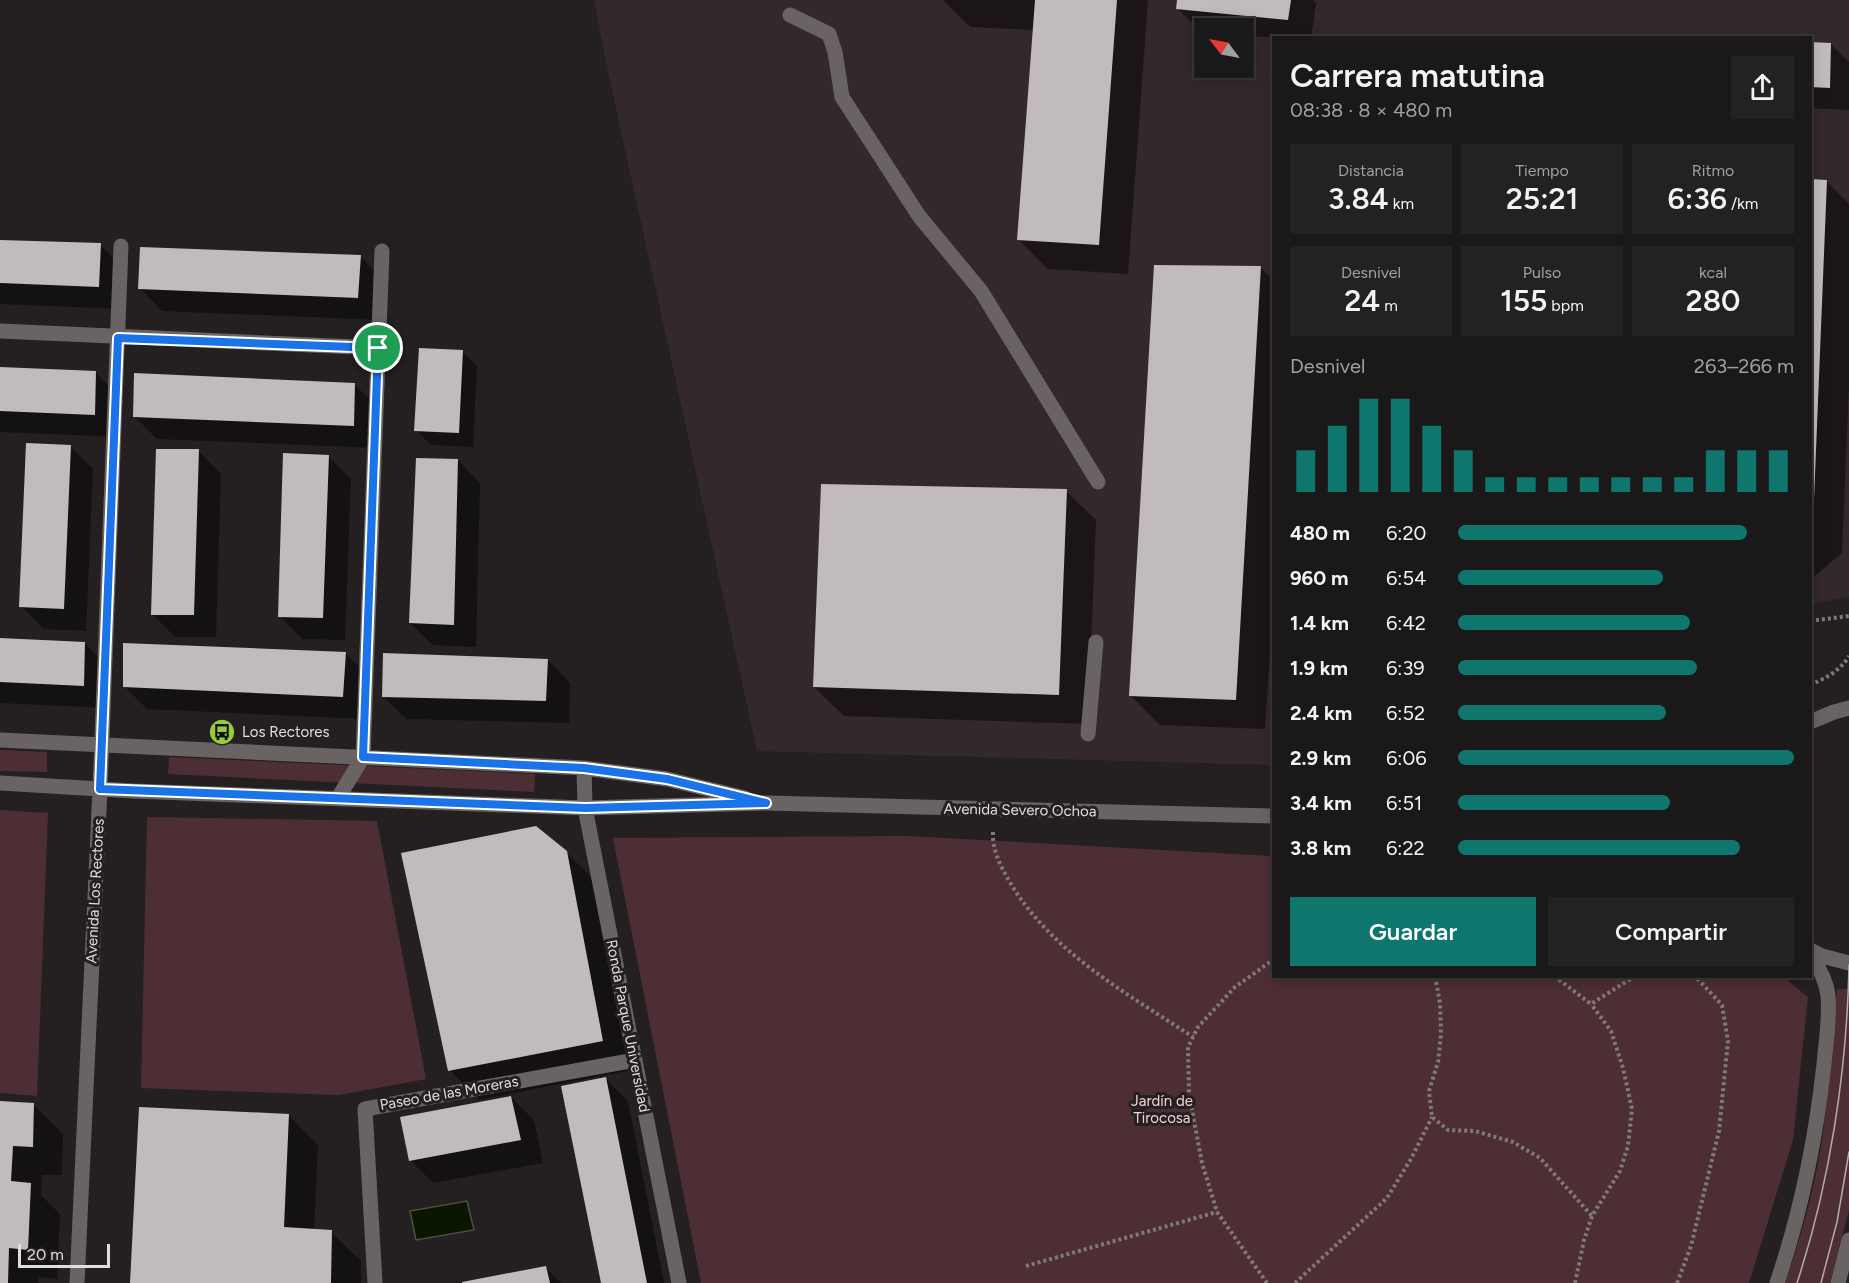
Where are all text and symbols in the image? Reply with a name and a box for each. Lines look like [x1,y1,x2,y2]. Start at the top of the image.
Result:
north arrow [1194,18,1254,78]
map controls [1194,18,1254,78]
text: Carrera matutina [1290,56,1545,95]
button: share [1731,56,1794,119]
text: 08:38 · 8 × 480 m [1290,98,1452,122]
text: Distancia [1338,161,1404,180]
text: Tiempo [1515,161,1569,180]
text: Ritmo [1692,161,1734,180]
text: 3.84 [1328,180,1389,217]
text: 25:21 [1506,180,1578,217]
text: 6:36 [1668,180,1727,217]
text: km [1389,194,1414,213]
text: /km [1727,194,1759,213]
text: Desnivel [1341,263,1401,282]
text: Pulso [1523,263,1561,282]
text: kcal [1699,263,1727,282]
text: 24 [1344,282,1380,319]
text: 155 [1500,282,1547,319]
text: 280 [1686,282,1740,319]
text: m [1380,296,1398,315]
text: bpm [1547,296,1584,315]
pin [352,322,403,373]
icon: arrive [361,331,394,364]
text: Desnivel [1290,354,1365,378]
text: 263–266 m [1694,354,1794,378]
text: 480 m [1290,521,1350,545]
text: 6:20 [1386,521,1426,545]
text: 960 m [1290,566,1348,590]
text: 6:54 [1386,566,1426,590]
text: 1.4 km [1290,611,1349,635]
text: 6:42 [1386,611,1426,635]
text: 1.9 km [1290,656,1348,680]
text: 6:39 [1386,656,1425,680]
text: 2.4 km [1290,701,1352,725]
text: 6:52 [1386,701,1425,725]
bus stop icon: Los Rectores [207,717,237,747]
place label: Los Rectores [242,723,329,741]
text: 2.9 km [1290,746,1351,770]
text: 6:06 [1386,746,1427,770]
text: 3.4 km [1290,791,1352,815]
text: 6:51 [1386,791,1422,815]
street label: Avenida Severo Ochoa [943,800,1097,820]
street label: Avenida Los Rectores [82,818,108,964]
text: 3.8 km [1290,836,1351,860]
text: 6:22 [1386,836,1425,860]
button: Guardar [1290,897,1536,966]
button: Compartir [1548,897,1794,966]
street label: Ronda Parque Universidad [602,938,654,1114]
street label: Paseo de las Moreras [378,1072,520,1114]
park label: Jardín de Tirocosa [1131,1092,1193,1127]
scale bar [18,1241,110,1268]
text: 20 m [27,1245,64,1264]

